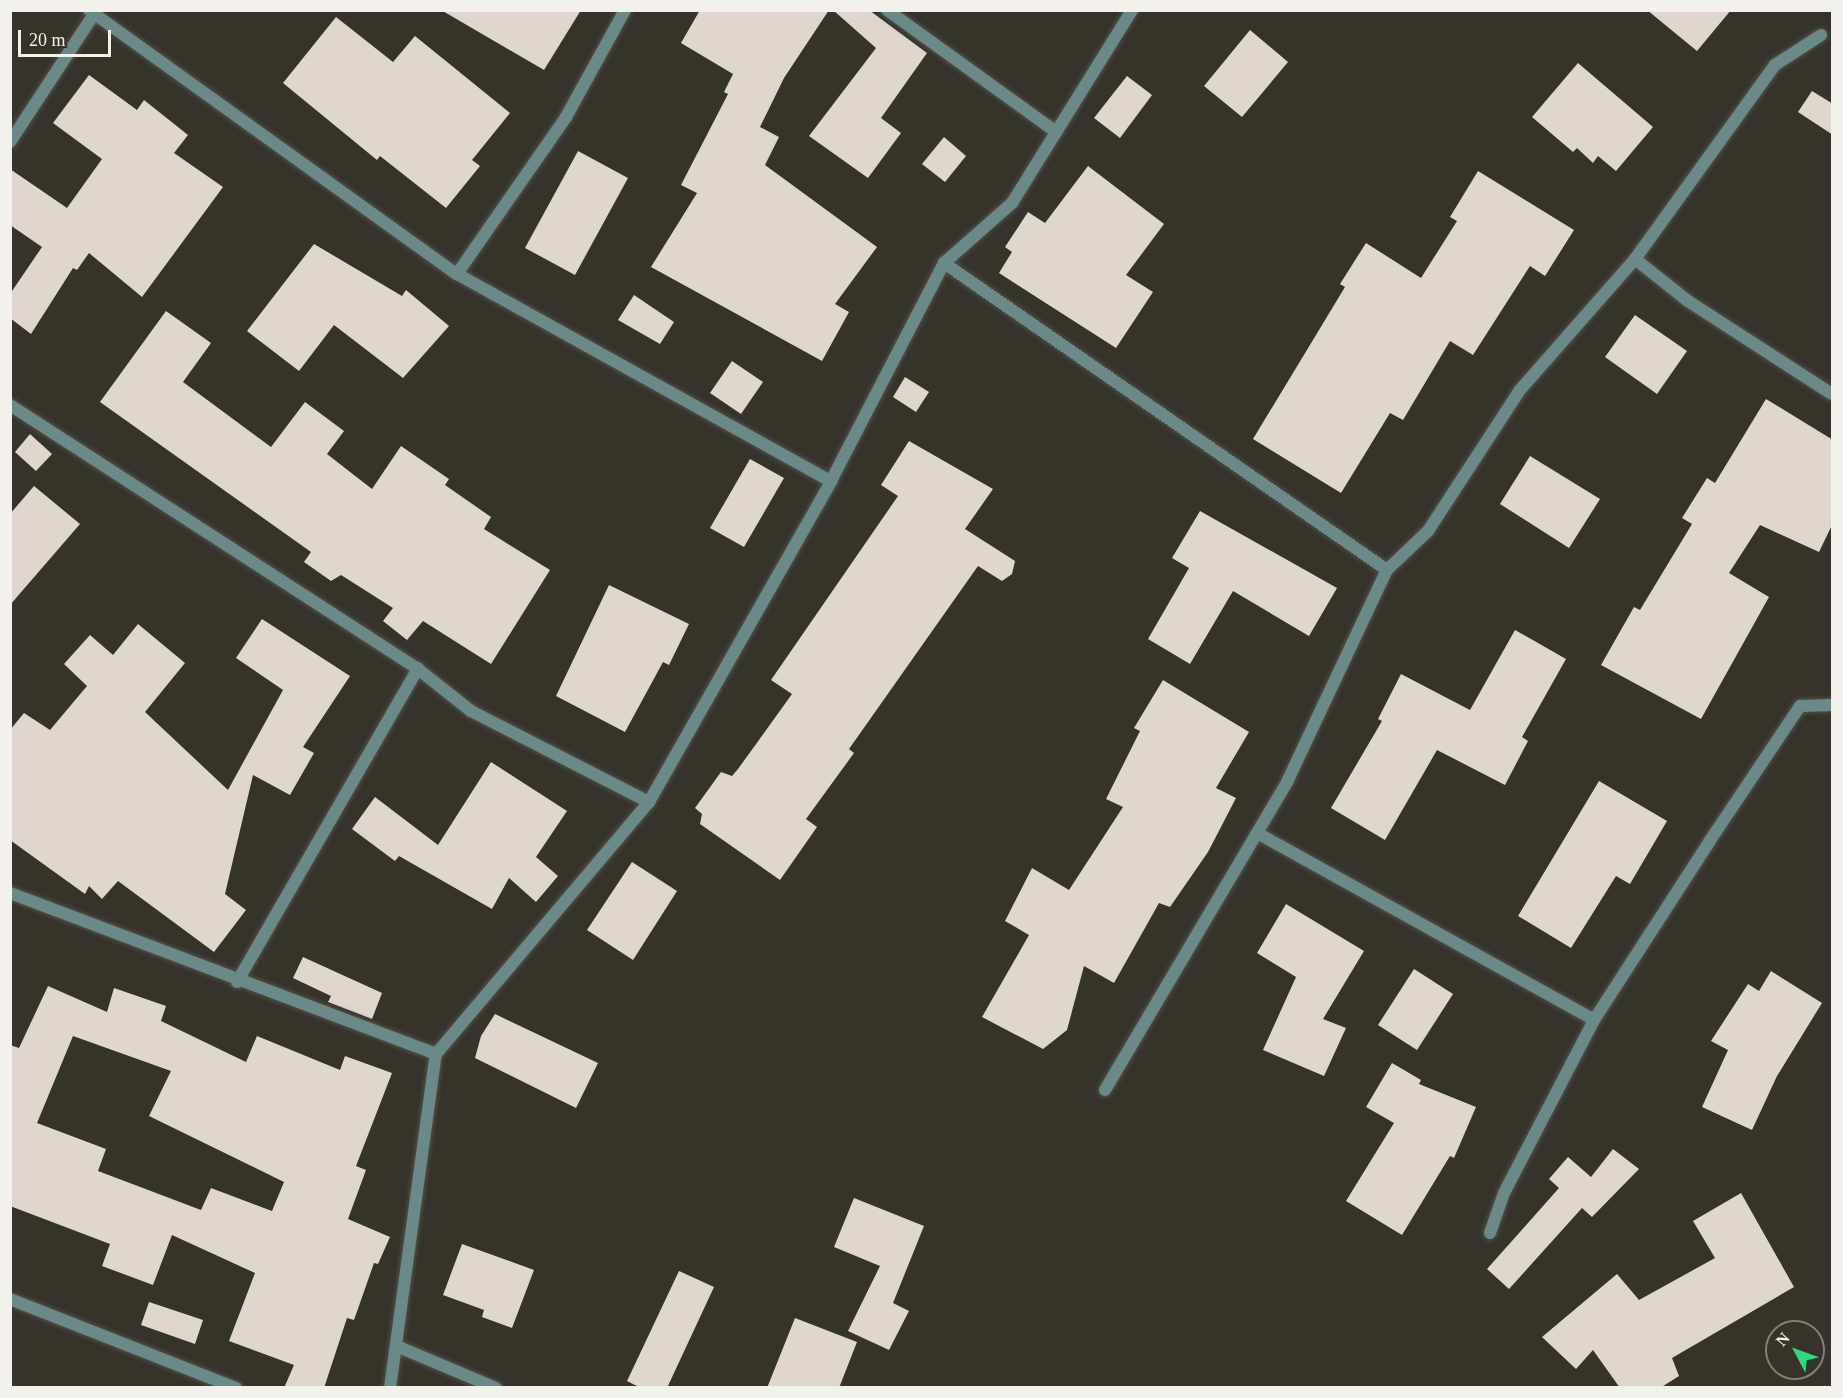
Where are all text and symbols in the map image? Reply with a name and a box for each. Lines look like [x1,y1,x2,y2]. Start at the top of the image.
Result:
scale bar [21,18,114,56]
text: 20 m [29,30,66,50]
north arrow [1765,1320,1825,1380]
text: N [1772,1329,1793,1349]

